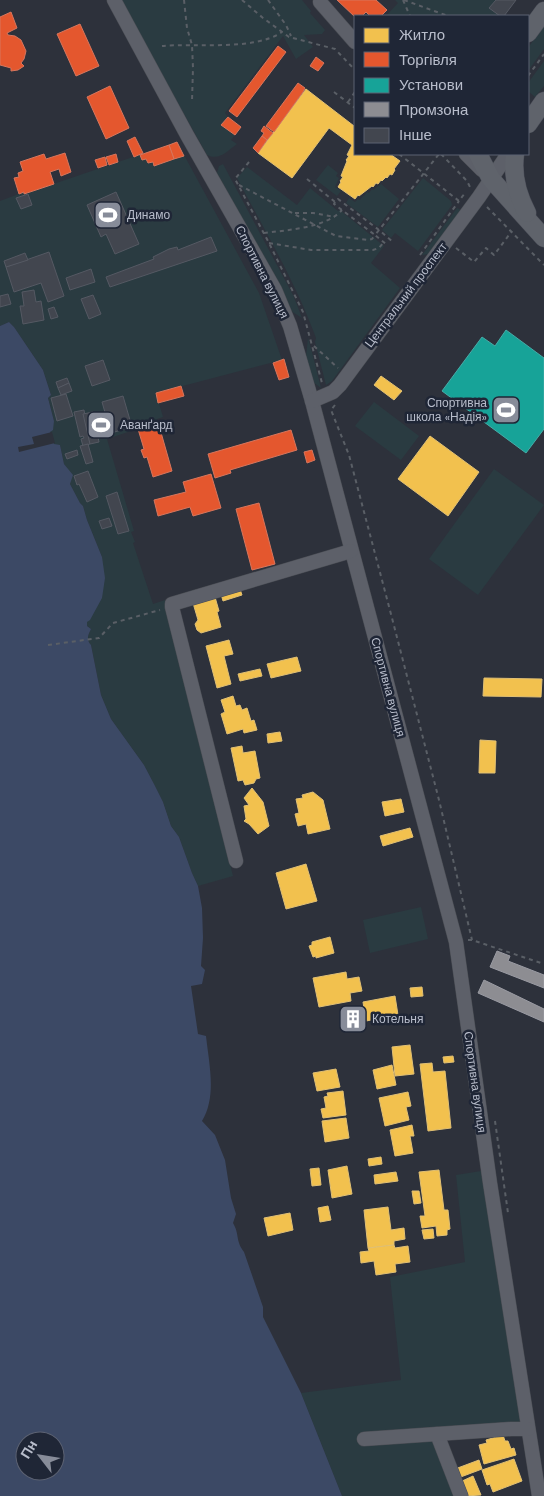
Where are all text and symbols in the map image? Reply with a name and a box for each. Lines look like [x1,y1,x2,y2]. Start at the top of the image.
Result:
legend [354,15,529,155]
text: Житло [399,25,445,45]
text: Торгівля [399,50,457,70]
text: Установи [399,75,463,95]
text: Промзона [399,100,469,120]
text: Інше [399,125,432,145]
sports icon: Динамо [93,200,123,230]
place label: Динамо [127,207,170,223]
street label: Спортивна вулиця [232,223,292,321]
street label: Центральний проспект [361,239,451,351]
place label: Спортивна школа «Надія» [406,395,487,425]
sports icon: Спортивна школа «Надія» [491,395,521,425]
sports icon: Аванґард [86,410,116,440]
place label: Аванґард [120,417,173,433]
street label: Спортивна вулиця [367,636,409,738]
building icon: Котельня [338,1004,368,1034]
place label: Котельня [372,1011,423,1027]
street label: Спортивна вулиця [460,1030,490,1134]
north arrow [15,1431,65,1481]
text: Пн [16,1437,41,1462]

